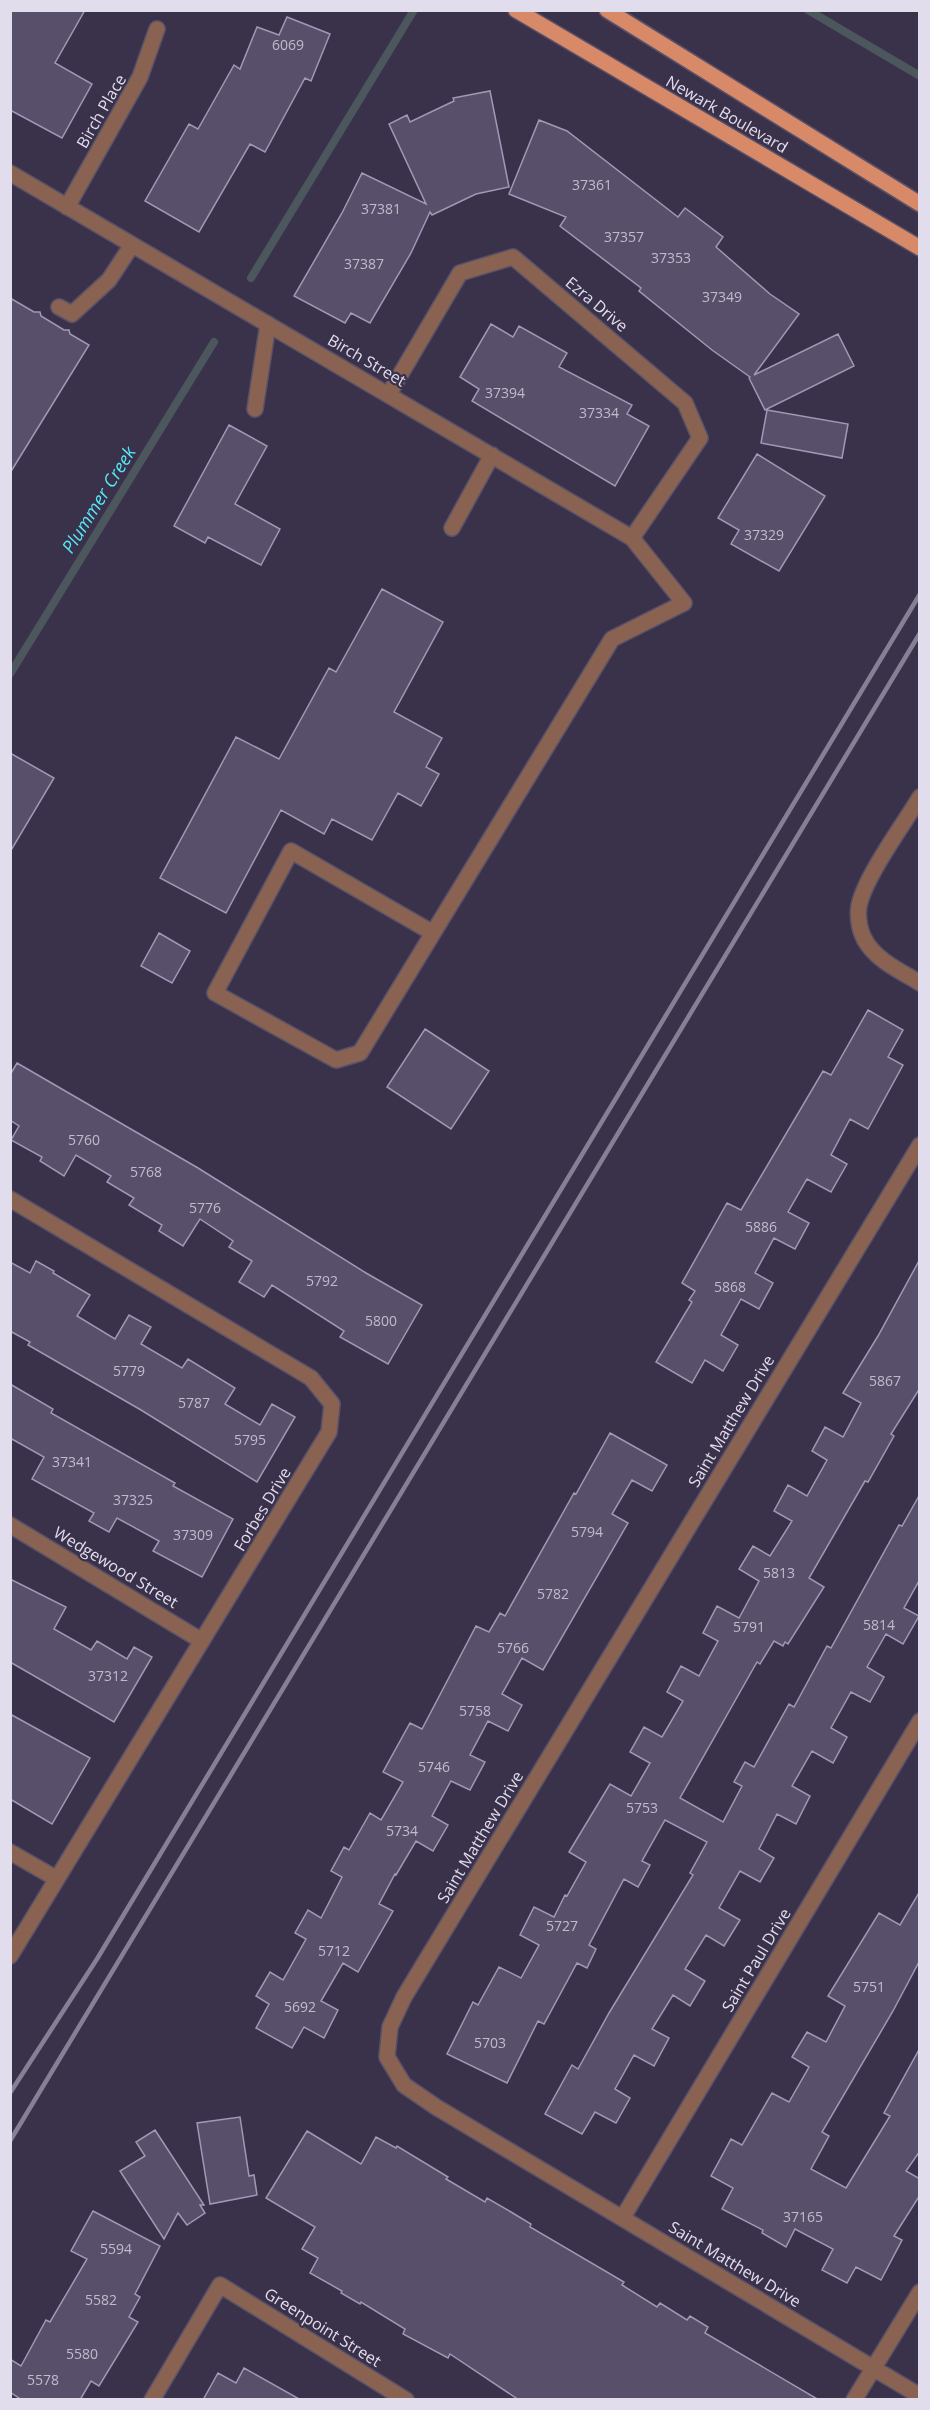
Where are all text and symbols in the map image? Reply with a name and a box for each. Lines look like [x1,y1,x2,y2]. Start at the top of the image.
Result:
house number: 6069 [272,35,304,54]
street label: Birch Place [71,70,131,152]
street label: Newark Boulevard [662,70,792,158]
house number: 37361 [572,175,612,194]
house number: 37381 [361,199,401,218]
house number: 37357 [604,227,644,246]
house number: 37353 [651,248,691,267]
house number: 37387 [344,254,384,273]
street label: Ezra Drive [561,271,633,337]
house number: 37349 [702,287,742,306]
street label: Birch Street [324,329,411,391]
house number: 37394 [485,383,525,402]
house number: 37334 [579,403,619,422]
water label: Plummer Creek [56,441,141,557]
house number: 37329 [744,525,784,544]
house number: 5760 [68,1130,100,1149]
house number: 5768 [130,1162,162,1181]
house number: 5776 [189,1198,221,1217]
house number: 5886 [745,1217,777,1236]
house number: 5792 [306,1271,338,1290]
house number: 5868 [714,1277,746,1296]
house number: 5800 [365,1311,397,1330]
street label: Saint Matthew Drive [683,1351,779,1491]
house number: 5779 [113,1361,145,1380]
house number: 5867 [869,1371,901,1390]
house number: 5787 [178,1393,210,1412]
house number: 5795 [234,1430,266,1449]
house number: 37341 [52,1452,92,1471]
street label: Forbes Drive [228,1463,296,1555]
house number: 37325 [113,1490,153,1509]
street label: Wedgewood Street [50,1521,183,1613]
house number: 5794 [571,1522,603,1541]
house number: 37309 [173,1525,213,1544]
house number: 5813 [763,1563,795,1582]
house number: 5782 [537,1584,569,1603]
house number: 5814 [863,1615,895,1634]
house number: 5791 [733,1617,765,1636]
house number: 5766 [497,1638,529,1657]
house number: 37312 [88,1666,128,1685]
house number: 5758 [459,1701,491,1720]
house number: 5746 [418,1757,450,1776]
street label: Saint Matthew Drive [432,1767,528,1907]
house number: 5753 [626,1798,658,1817]
house number: 5734 [386,1821,418,1840]
street label: Saint Paul Drive [716,1904,796,2016]
house number: 5727 [546,1916,578,1935]
house number: 5712 [318,1941,350,1960]
house number: 5751 [853,1977,885,1996]
house number: 5692 [284,1997,316,2016]
house number: 5703 [474,2033,506,2052]
house number: 37165 [783,2207,823,2226]
street label: Saint Matthew Drive [665,2216,805,2312]
house number: 5594 [100,2239,132,2258]
street label: Greenpoint Street [260,2282,386,2372]
house number: 5582 [85,2290,117,2309]
house number: 5580 [66,2344,98,2363]
house number: 5578 [27,2370,59,2389]

